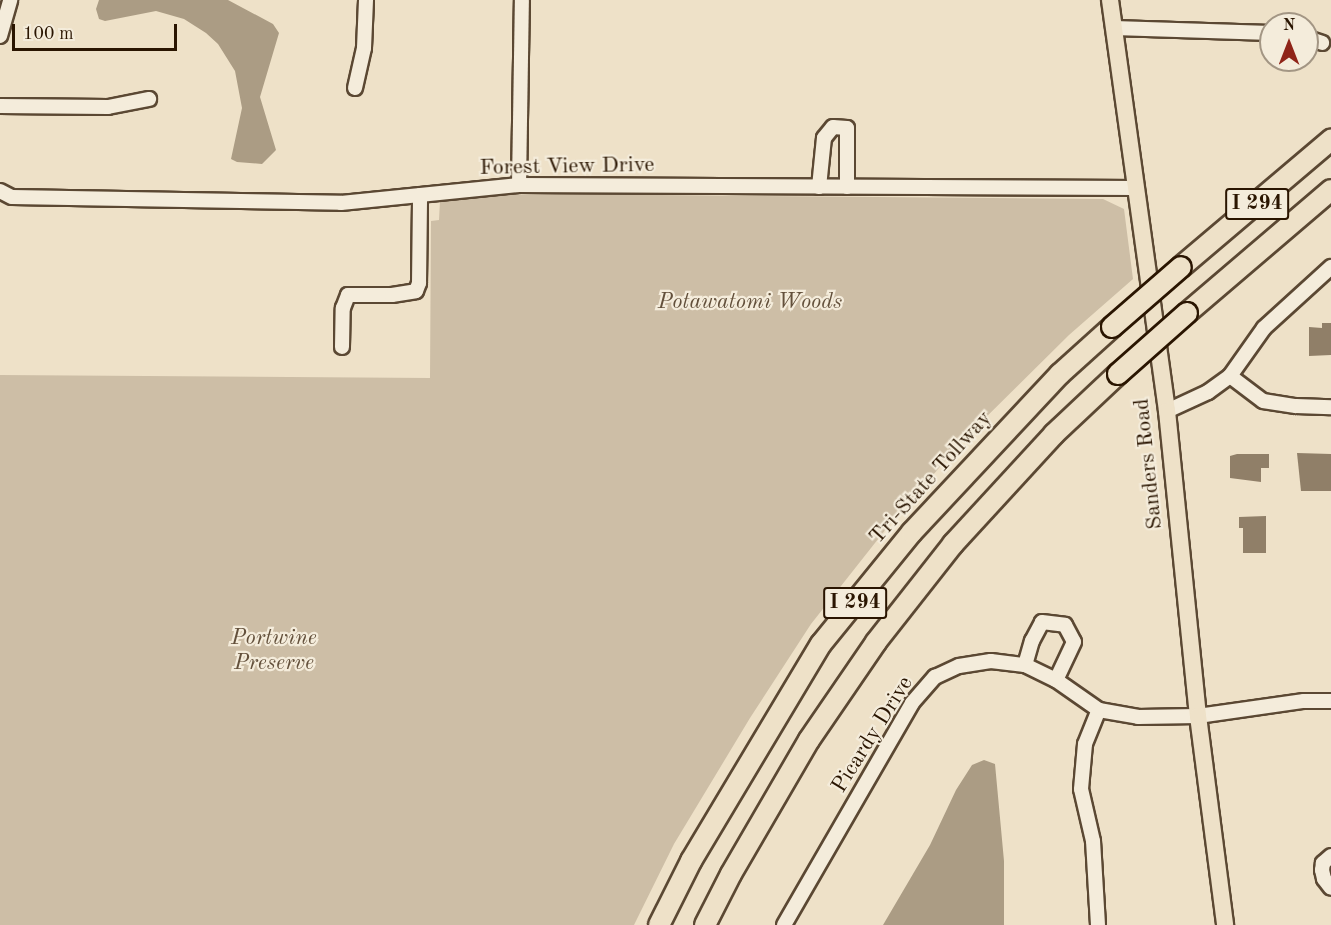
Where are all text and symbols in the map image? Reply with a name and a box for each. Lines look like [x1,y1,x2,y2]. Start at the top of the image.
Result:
scale bar [15,12,180,50]
north arrow [1259,12,1319,72]
text: N [1283,18,1295,34]
text: 100 m [23,25,74,43]
street label: Forest View Drive [479,152,655,182]
road number: I 294 [1224,186,1290,222]
park label: Potawatomi Woods [658,290,842,316]
street label: Sanders Road [1129,397,1169,531]
street label: Tri-State Tollway [864,406,998,550]
road number: I 294 [822,585,888,621]
park label: Portwine Preserve [231,625,317,676]
street label: Picardy Drive [827,672,919,798]

